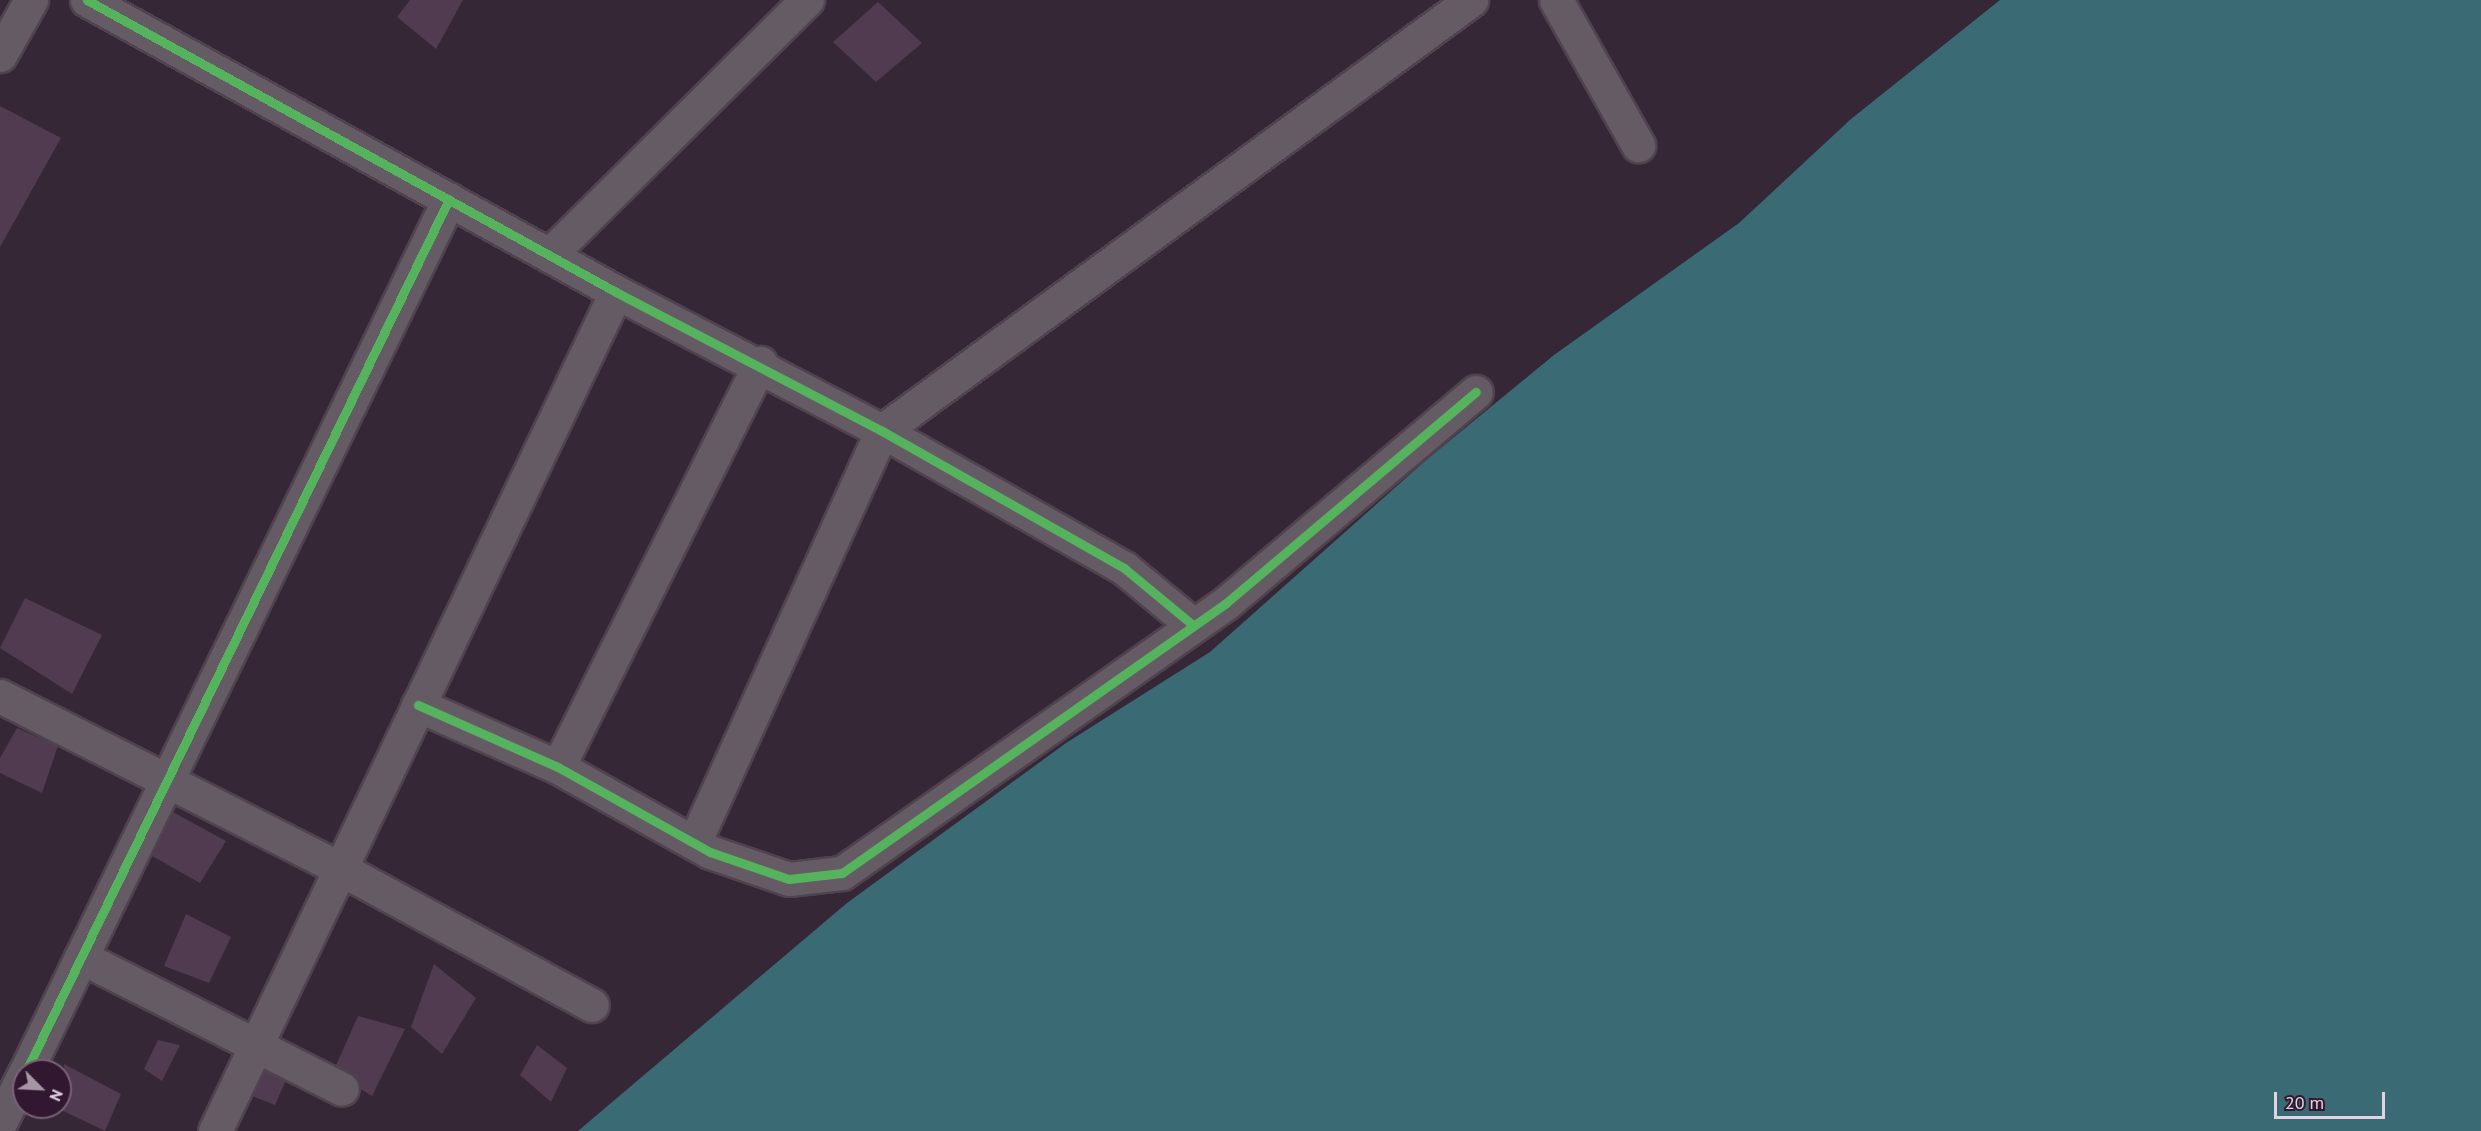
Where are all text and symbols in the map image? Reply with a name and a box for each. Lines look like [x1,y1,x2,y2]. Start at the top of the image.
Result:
north arrow [12,1059,72,1119]
scale bar [2277,1080,2388,1118]
text: N [45,1087,68,1104]
text: 20 m [2285,1091,2324,1114]

